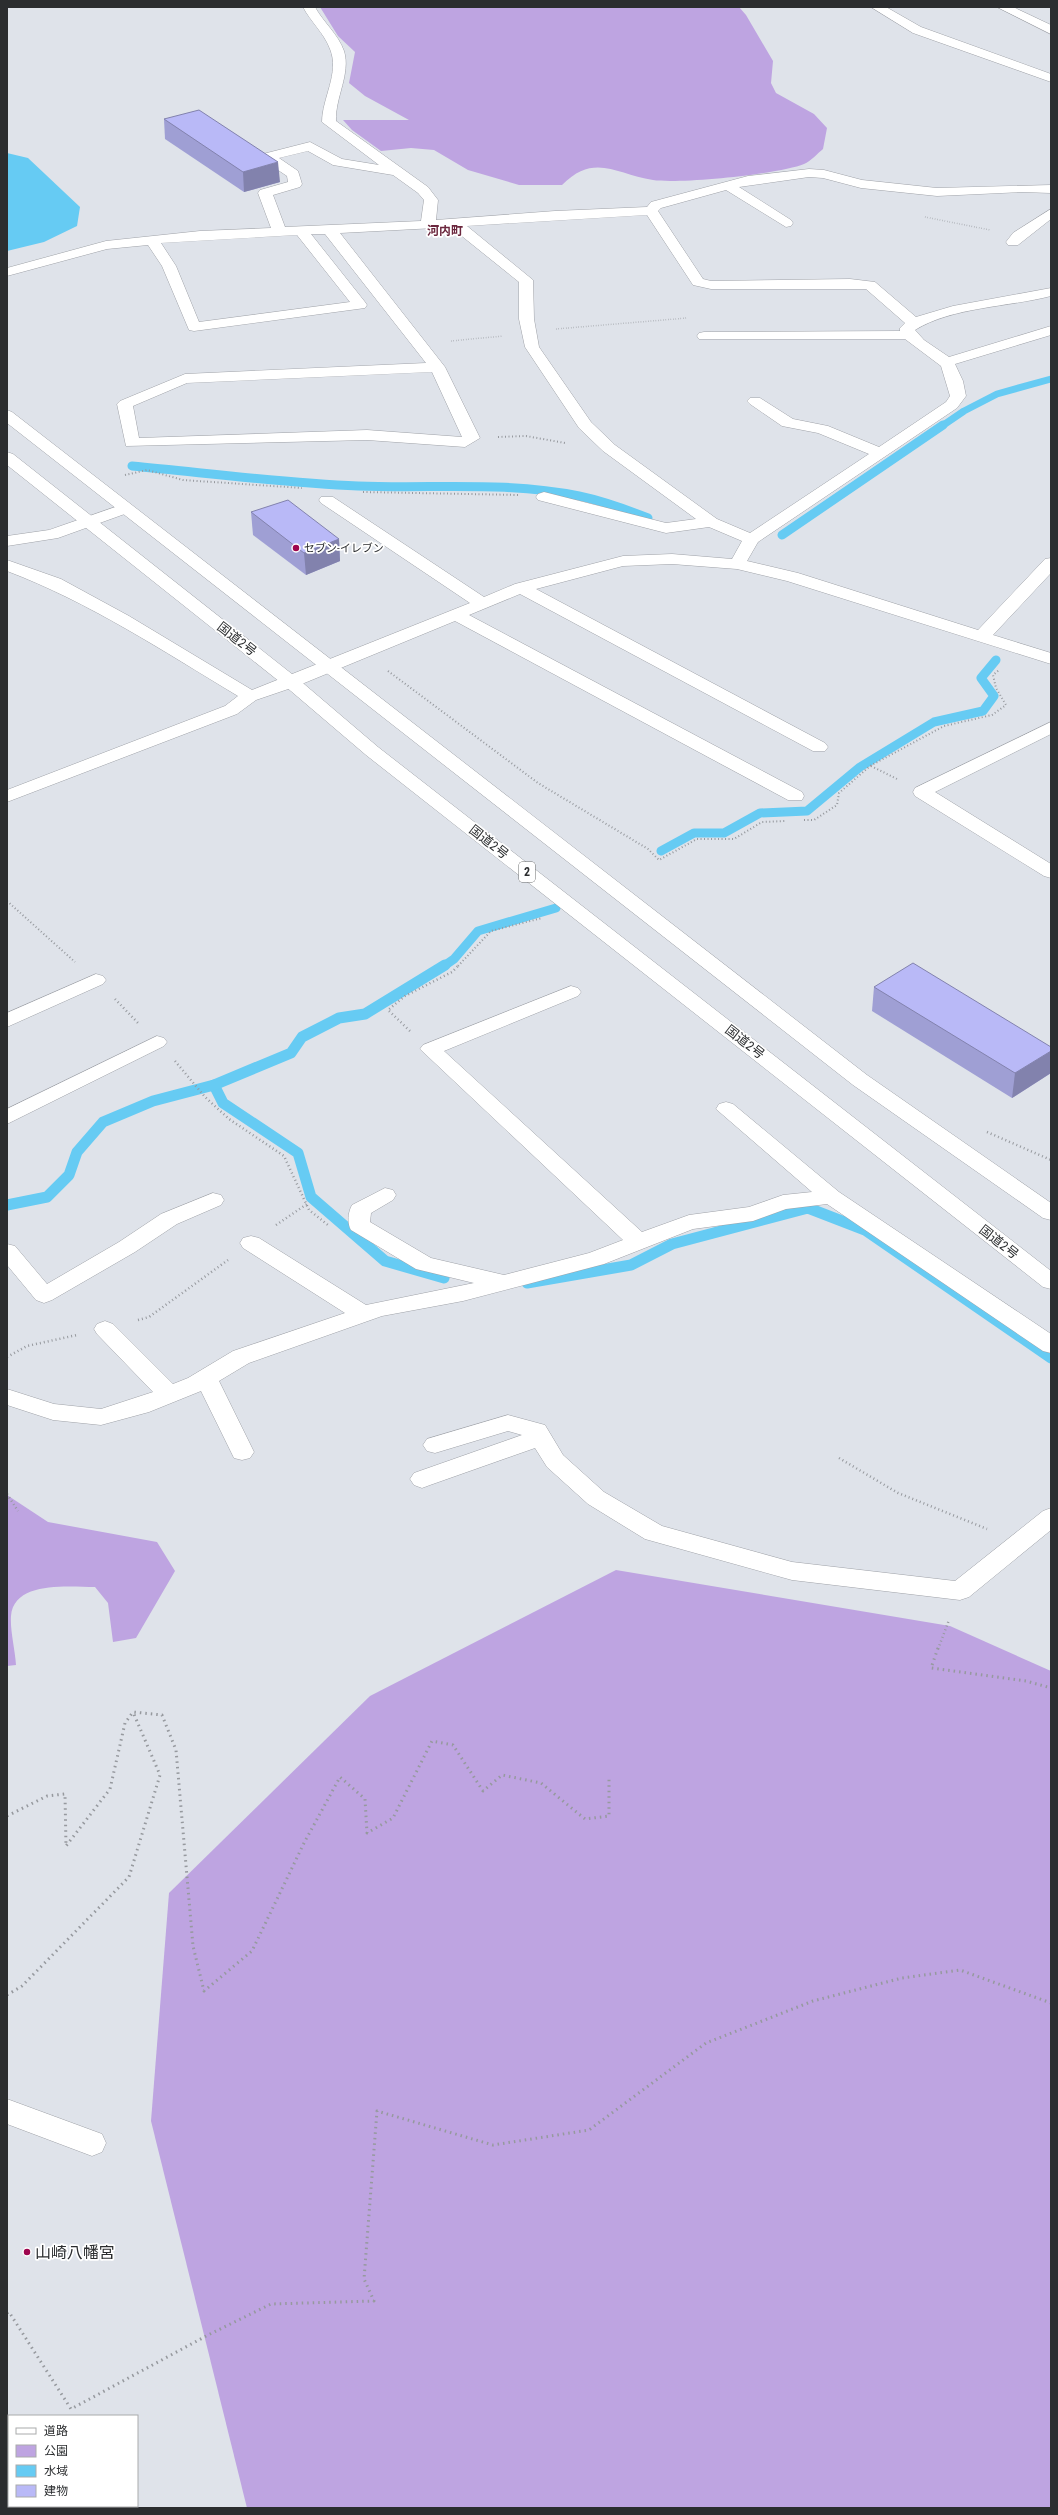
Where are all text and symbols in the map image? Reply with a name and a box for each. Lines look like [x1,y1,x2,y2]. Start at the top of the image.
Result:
district label: 河内町 [427,224,463,238]
place label: セブン-イレブン [304,542,384,555]
marker: セブン-イレブン [291,543,301,553]
street label: 国道2号 [214,619,260,659]
street label: 国道2号 [466,822,512,862]
road number: 2 [519,862,535,882]
street label: 国道2号 [722,1022,768,1062]
street label: 国道2号 [976,1222,1022,1262]
place label: 山崎八幡宮 [35,2243,115,2262]
marker: 山崎八幡宮 [22,2247,32,2257]
legend [8,2415,138,2507]
text: 道路 [44,2424,68,2438]
text: 公園 [44,2444,68,2458]
text: 水域 [44,2464,68,2478]
text: 建物 [44,2484,68,2498]

